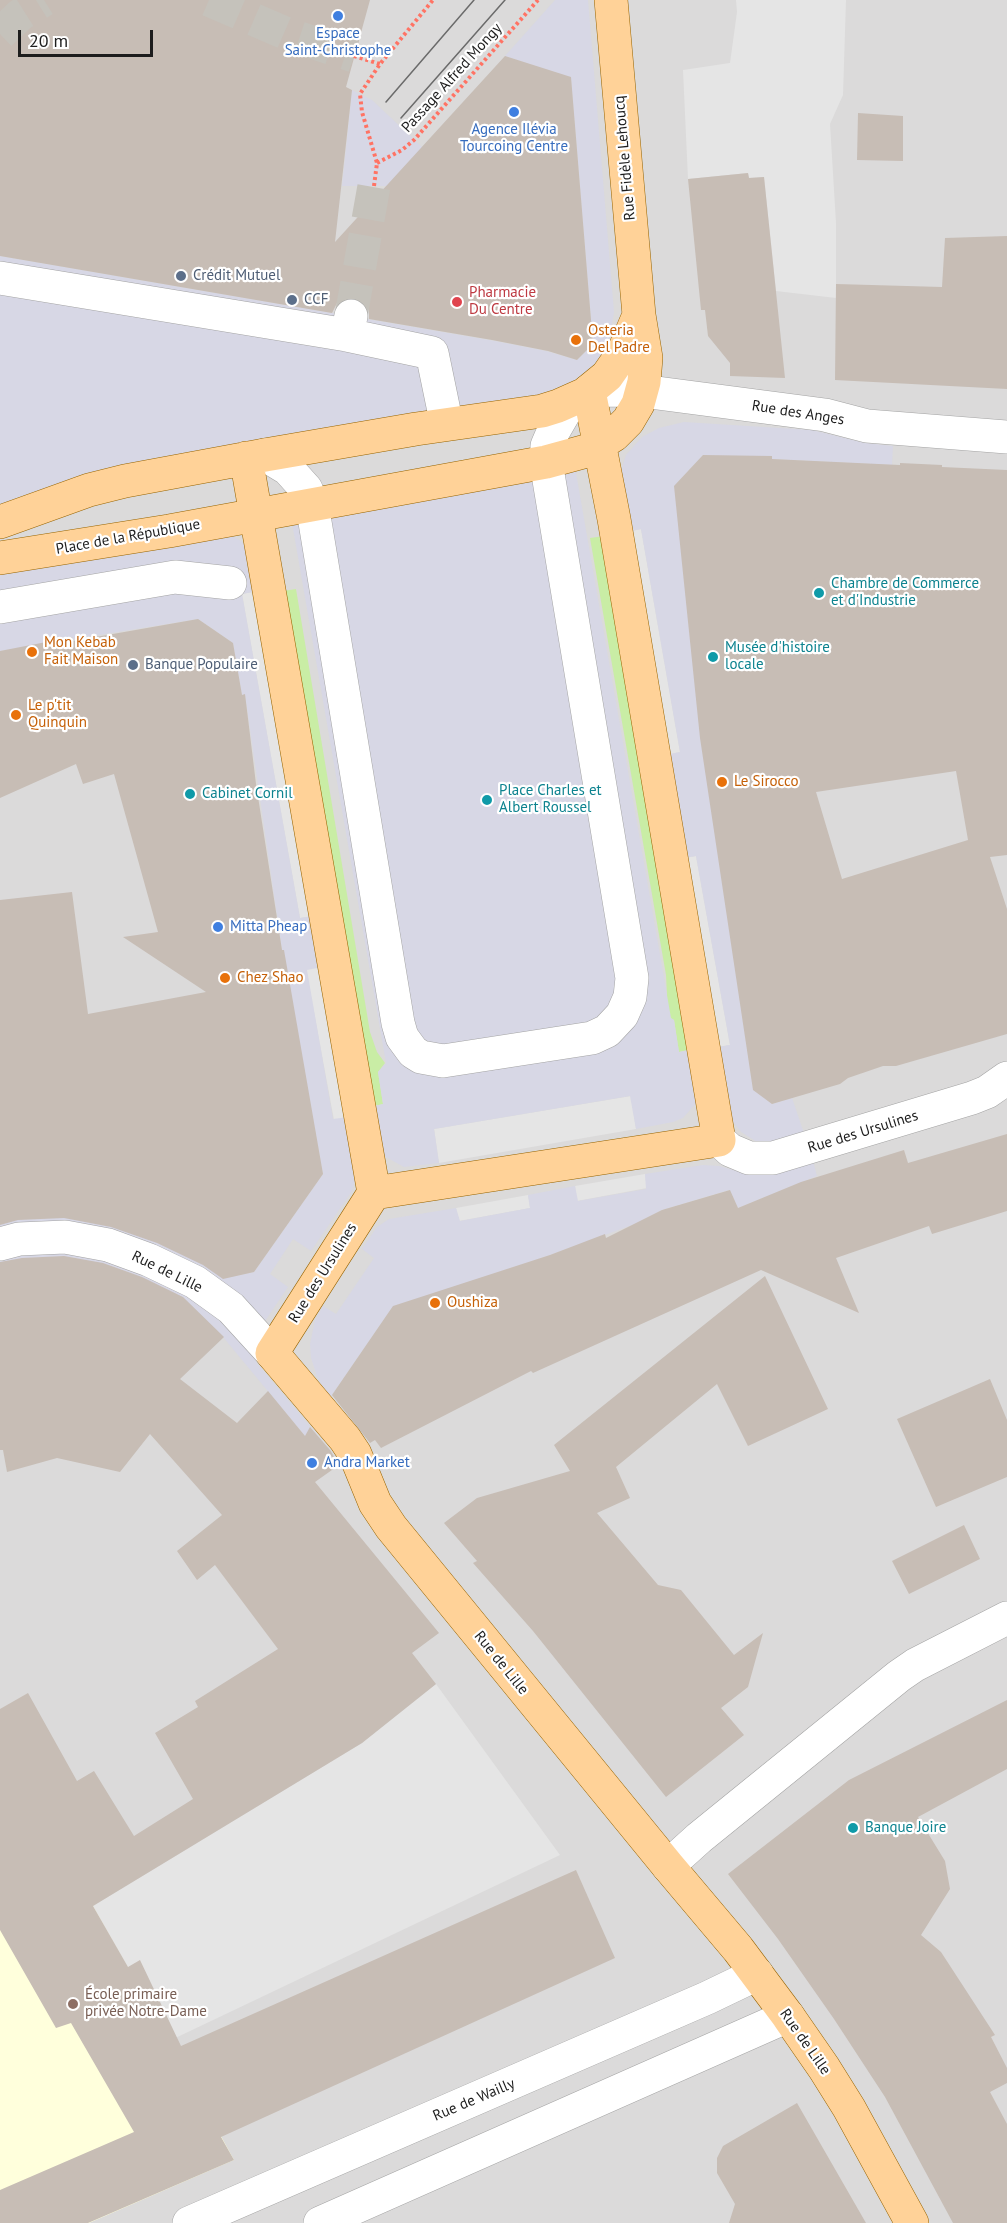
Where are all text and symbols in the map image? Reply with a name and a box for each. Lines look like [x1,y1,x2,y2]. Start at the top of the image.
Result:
marker: Espace Saint-Christophe [331,9,345,23]
scale bar [21,18,156,56]
street label: Passage Alfred Mongy [398,20,506,136]
place label: Espace Saint-Christophe [285,25,391,60]
text: 20 m [29,29,68,52]
street label: Rue Fidèle Lehoucq [611,95,639,221]
marker: Agence Ilévia Tourcoing Centre [507,105,521,119]
place label: Agence Ilévia Tourcoing Centre [460,121,568,156]
place label: Crédit Mutuel [193,267,280,285]
marker: Crédit Mutuel [174,269,188,283]
place label: Pharmacie Du Centre [469,284,536,319]
place label: CCF [304,291,328,309]
marker: CCF [285,293,299,307]
marker: Pharmacie Du Centre [450,295,464,309]
place label: Osteria Del Padre [588,322,650,357]
marker: Osteria Del Padre [569,333,583,347]
street label: Rue des Anges [750,397,846,429]
street label: Place de la République [55,515,201,559]
place label: Chambre de Commerce et d'Industrie [831,575,979,610]
marker: Chambre de Commerce et d'Industrie [812,586,826,600]
place label: Mon Kebab Fait Maison [44,634,118,669]
place label: Musée d'histoire locale [725,639,830,674]
marker: Mon Kebab Fait Maison [25,645,39,659]
marker: Musée d'histoire locale [706,650,720,664]
place label: Banque Populaire [145,656,258,674]
marker: Banque Populaire [126,658,140,672]
place label: Le p'tit Quinquin [28,697,87,732]
marker: Le p'tit Quinquin [9,708,23,722]
place label: Le Sirocco [734,773,798,791]
marker: Le Sirocco [715,775,729,789]
place label: Place Charles et Albert Roussel [499,782,602,817]
place label: Cabinet Cornil [202,785,293,803]
marker: Cabinet Cornil [183,787,197,801]
marker: Place Charles et Albert Roussel [480,793,494,807]
place label: Mitta Pheap [230,918,307,936]
marker: Mitta Pheap [211,920,225,934]
place label: Chez Shao [237,969,304,987]
marker: Chez Shao [218,971,232,985]
street label: Rue des Ursulines [806,1107,920,1157]
street label: Rue des Ursulines [285,1220,361,1326]
street label: Rue de Lille [129,1247,205,1297]
place label: Oushiza [447,1294,498,1312]
marker: Oushiza [428,1296,442,1310]
place label: Andra Market [324,1454,410,1472]
marker: Andra Market [305,1456,319,1470]
street label: Rue de Lille [470,1628,532,1698]
place label: Banque Joire [865,1819,946,1837]
marker: Banque Joire [846,1821,860,1835]
place label: École primaire privée Notre-Dame [85,1986,207,2021]
marker: École primaire privée Notre-Dame [66,1997,80,2011]
street label: Rue de Lille [776,2006,834,2078]
street label: Rue de Wailly [430,2075,518,2125]

